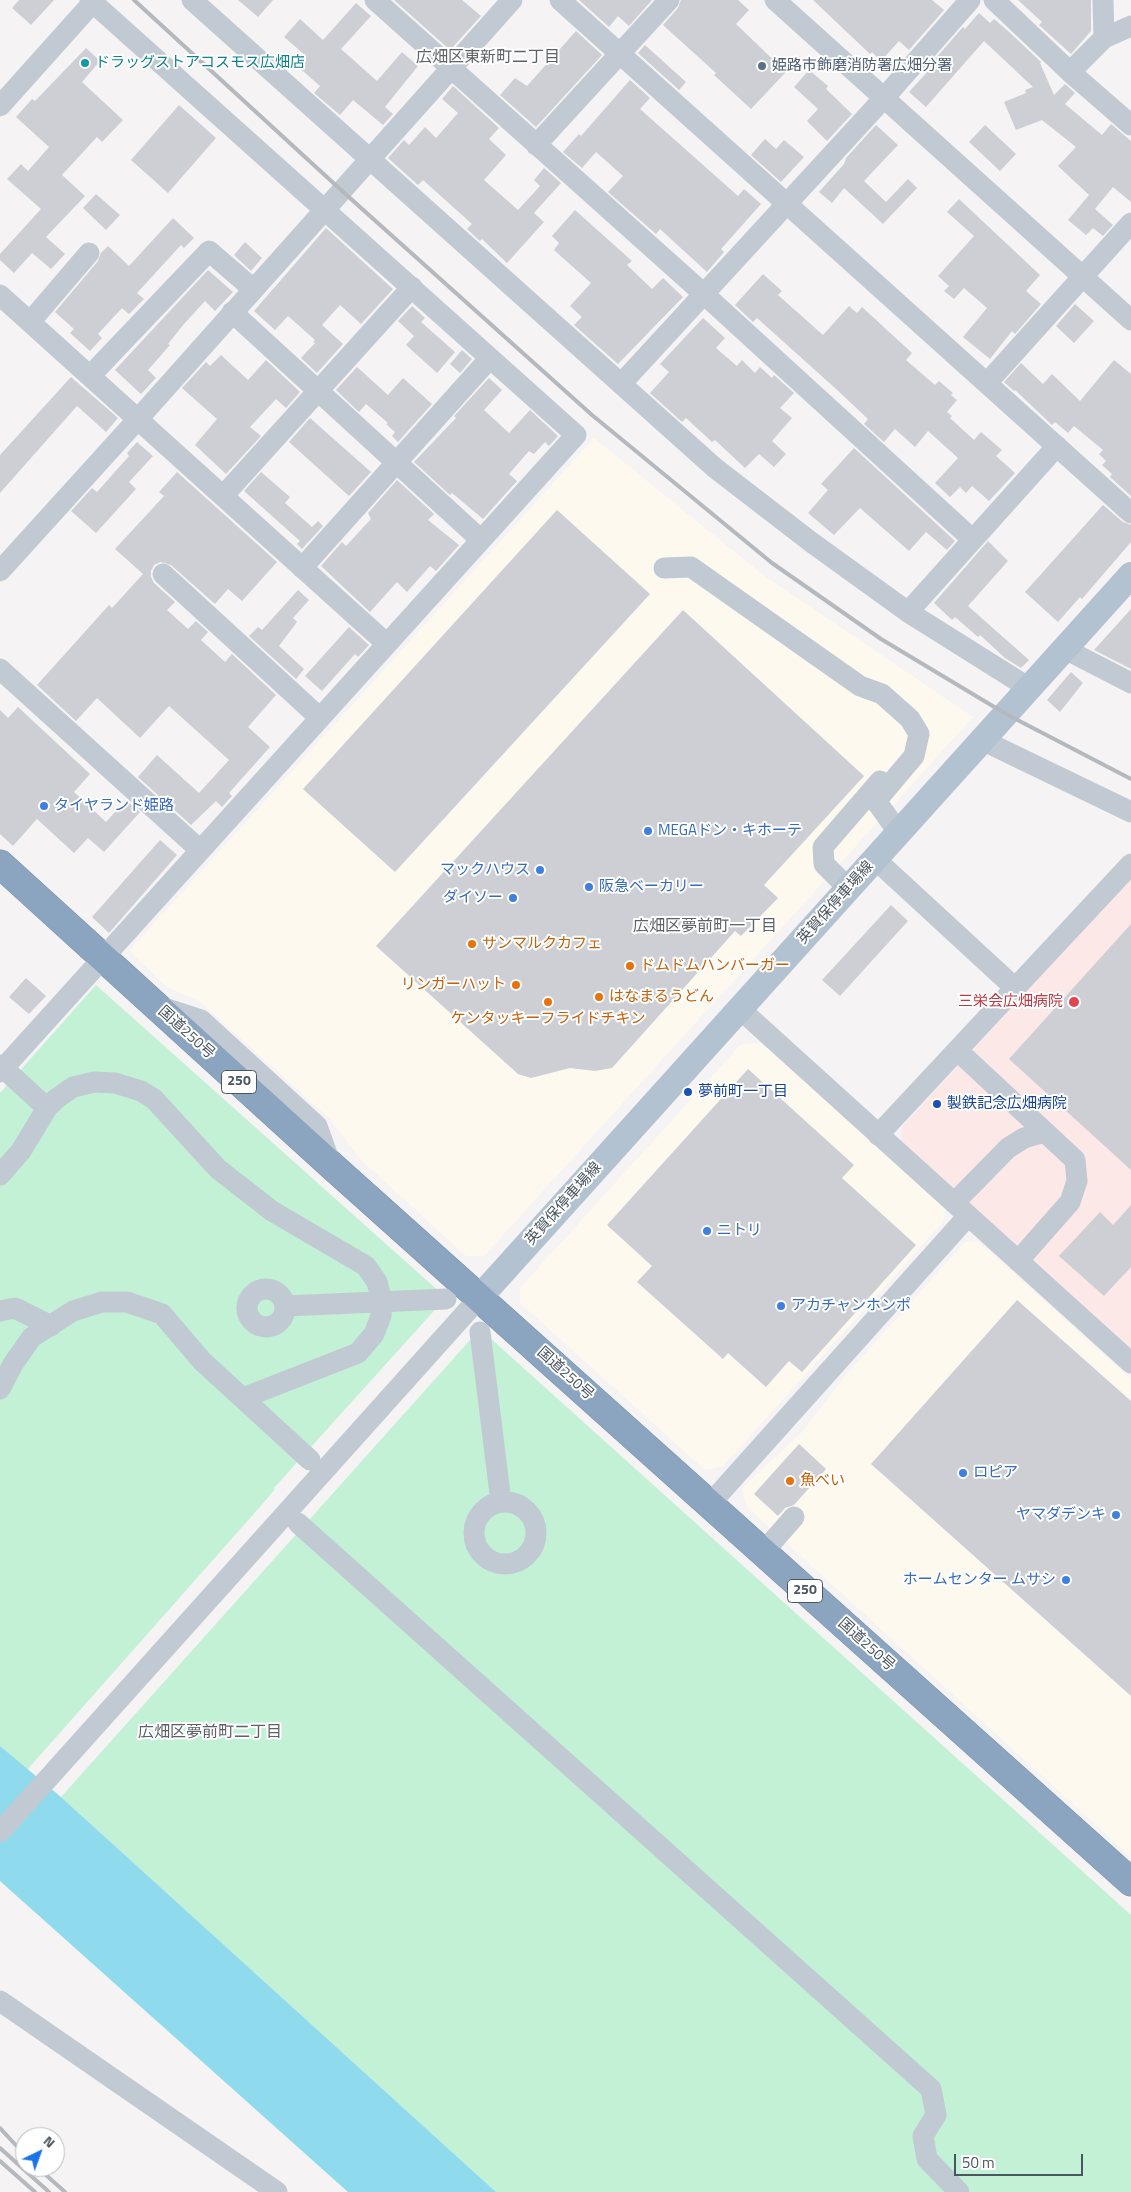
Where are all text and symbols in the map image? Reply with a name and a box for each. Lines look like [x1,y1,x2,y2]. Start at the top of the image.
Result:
district label: 広畑区東新町二丁目 [416,48,560,68]
place label: ドラッグストアコスモス広畑店 [95,54,305,72]
marker: ドラッグストアコスモス広畑店 [79,57,91,69]
place label: 姫路市飾磨消防署広畑分署 [772,57,952,75]
marker: 姫路市飾磨消防署広畑分署 [756,60,768,72]
place label: タイヤランド姫路 [54,797,174,815]
marker: タイヤランド姫路 [38,800,50,812]
place label: MEGAドン・キホーテ [658,822,802,840]
marker: MEGAドン・キホーテ [642,825,654,837]
street label: 英賀保停車場線 [794,858,878,948]
place label: マックハウス [440,861,530,879]
marker: マックハウス [534,864,546,876]
place label: 阪急ベーカリー [599,878,704,896]
marker: 阪急ベーカリー [583,881,595,893]
place label: ダイソー [443,889,503,907]
marker: ダイソー [507,892,519,904]
district label: 広畑区夢前町一丁目 [633,917,777,937]
place label: サンマルクカフェ [482,935,602,953]
marker: サンマルクカフェ [466,938,478,950]
place label: ドムドムハンバーガー [640,957,790,975]
marker: ドムドムハンバーガー [624,960,636,972]
place label: リンガーハット [401,976,506,994]
marker: リンガーハット [510,979,522,991]
place label: はなまるうどん [609,988,714,1006]
marker: はなまるうどん [593,991,605,1003]
place label: 三栄会広畑病院 [958,993,1063,1011]
marker: 三栄会広畑病院 [1067,995,1081,1009]
marker: ケンタッキーフライドチキン [542,996,554,1008]
street label: 国道250号 [154,1003,218,1063]
place label: ケンタッキーフライドチキン [451,1010,645,1028]
road number: 250 [222,1070,256,1094]
place label: 夢前町一丁目 [698,1083,788,1101]
marker: 夢前町一丁目 [682,1086,694,1098]
place label: 製鉄記念広畑病院 [947,1095,1067,1113]
marker: 製鉄記念広畑病院 [931,1098,943,1110]
street label: 英賀保停車場線 [522,1159,606,1249]
place label: ニトリ [717,1222,762,1240]
marker: ニトリ [701,1225,713,1237]
place label: アカチャンホンポ [791,1297,911,1315]
marker: アカチャンホンポ [775,1300,787,1312]
street label: 国道250号 [533,1344,597,1404]
place label: ロピア [973,1464,1018,1482]
marker: ロピア [957,1467,969,1479]
place label: 魚べい [800,1472,845,1490]
marker: 魚べい [784,1475,796,1487]
place label: ヤマダデンキ [1016,1506,1106,1524]
marker: ヤマダデンキ [1110,1509,1122,1521]
place label: ホームセンター ムサシ [903,1571,1056,1589]
marker: ホームセンター ムサシ [1060,1574,1072,1586]
road number: 250 [788,1580,822,1602]
street label: 国道250号 [834,1615,898,1675]
district label: 広畑区夢前町二丁目 [138,1723,282,1743]
north arrow [15,2127,65,2177]
text: N [39,2130,60,2152]
scale bar [956,2144,1085,2176]
text: 50 m [962,2151,995,2174]

